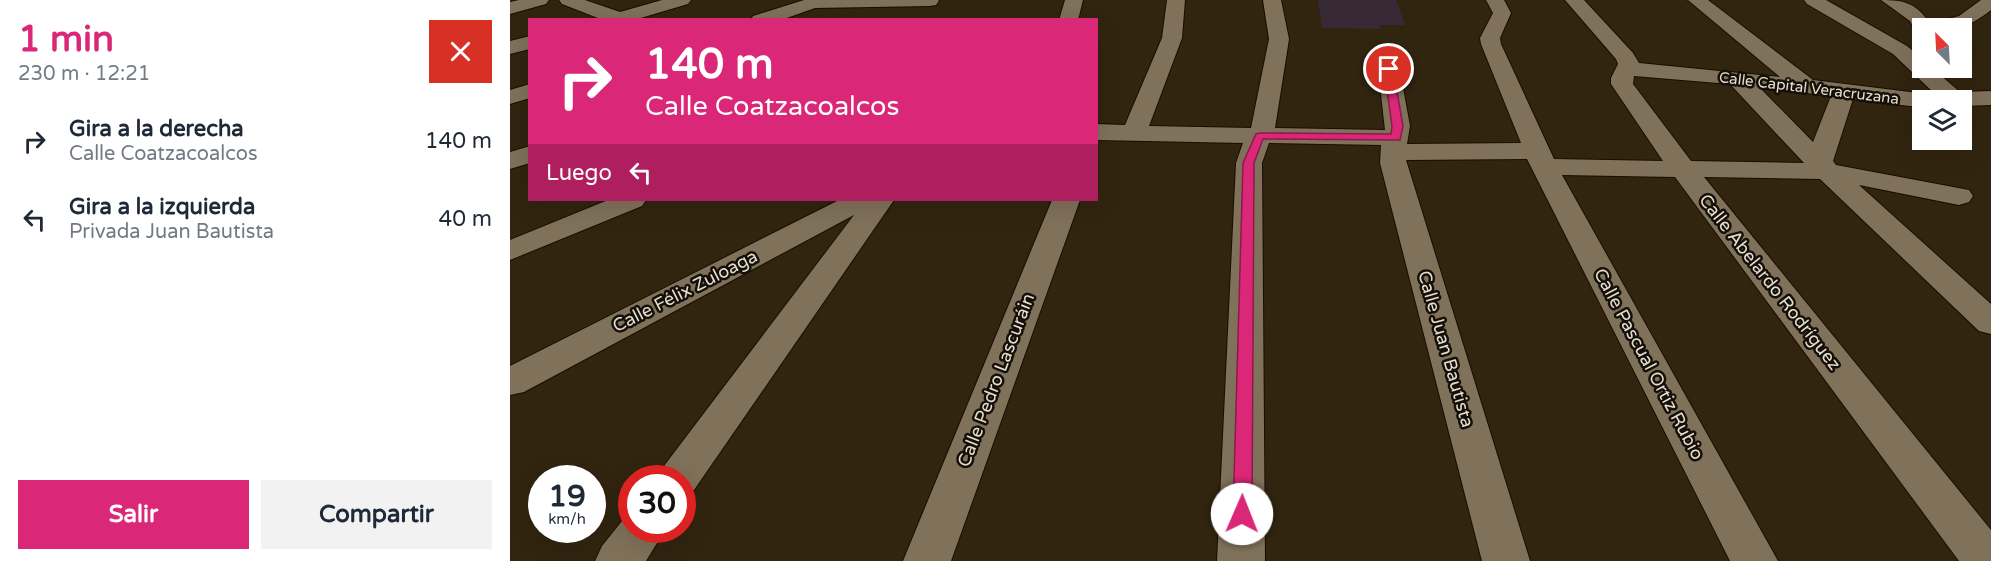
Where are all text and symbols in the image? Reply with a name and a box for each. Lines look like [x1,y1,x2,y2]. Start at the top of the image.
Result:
text: 1 min [18,18,114,61]
north arrow [1912,18,1972,78]
map controls [1912,18,1972,150]
button: close [429,20,492,83]
text: 140 m [645,39,774,90]
icon: right [546,42,624,120]
pin [1363,43,1414,94]
icon: arrive [1372,52,1405,85]
text: 230 m · 12:21 [18,62,150,86]
street label: Calle Capital Veracruzana [1718,68,1900,108]
text: Calle Coatzacoalcos [645,90,899,123]
button: layers [1912,90,1972,150]
text: Gira a la derecha [69,116,244,142]
icon: right [18,125,51,158]
text: 140 m [425,128,492,154]
text: Calle Coatzacoalcos [69,142,258,166]
icon: left [624,156,657,189]
text: Luego [546,160,612,186]
street label: Calle Abelardo Rodríguez [1694,190,1846,374]
text: Gira a la izquierda [69,194,255,220]
icon: left [18,203,51,236]
text: 40 m [438,206,492,232]
text: Privada Juan Bautista [69,220,274,244]
street label: Calle Félix Zuloaga [609,245,761,337]
street label: Calle Pascual Ortiz Rubio [1589,265,1709,464]
street label: Calle Juan Bautista [1413,268,1479,430]
street label: Calle Pedro Lascuráin [953,290,1039,470]
speed limit sign: 30 [618,465,696,543]
text: 19 [548,478,586,515]
button: Salir [18,480,249,549]
button: Compartir [261,480,492,549]
position arrow [1210,482,1274,546]
text: km/h [548,510,586,528]

